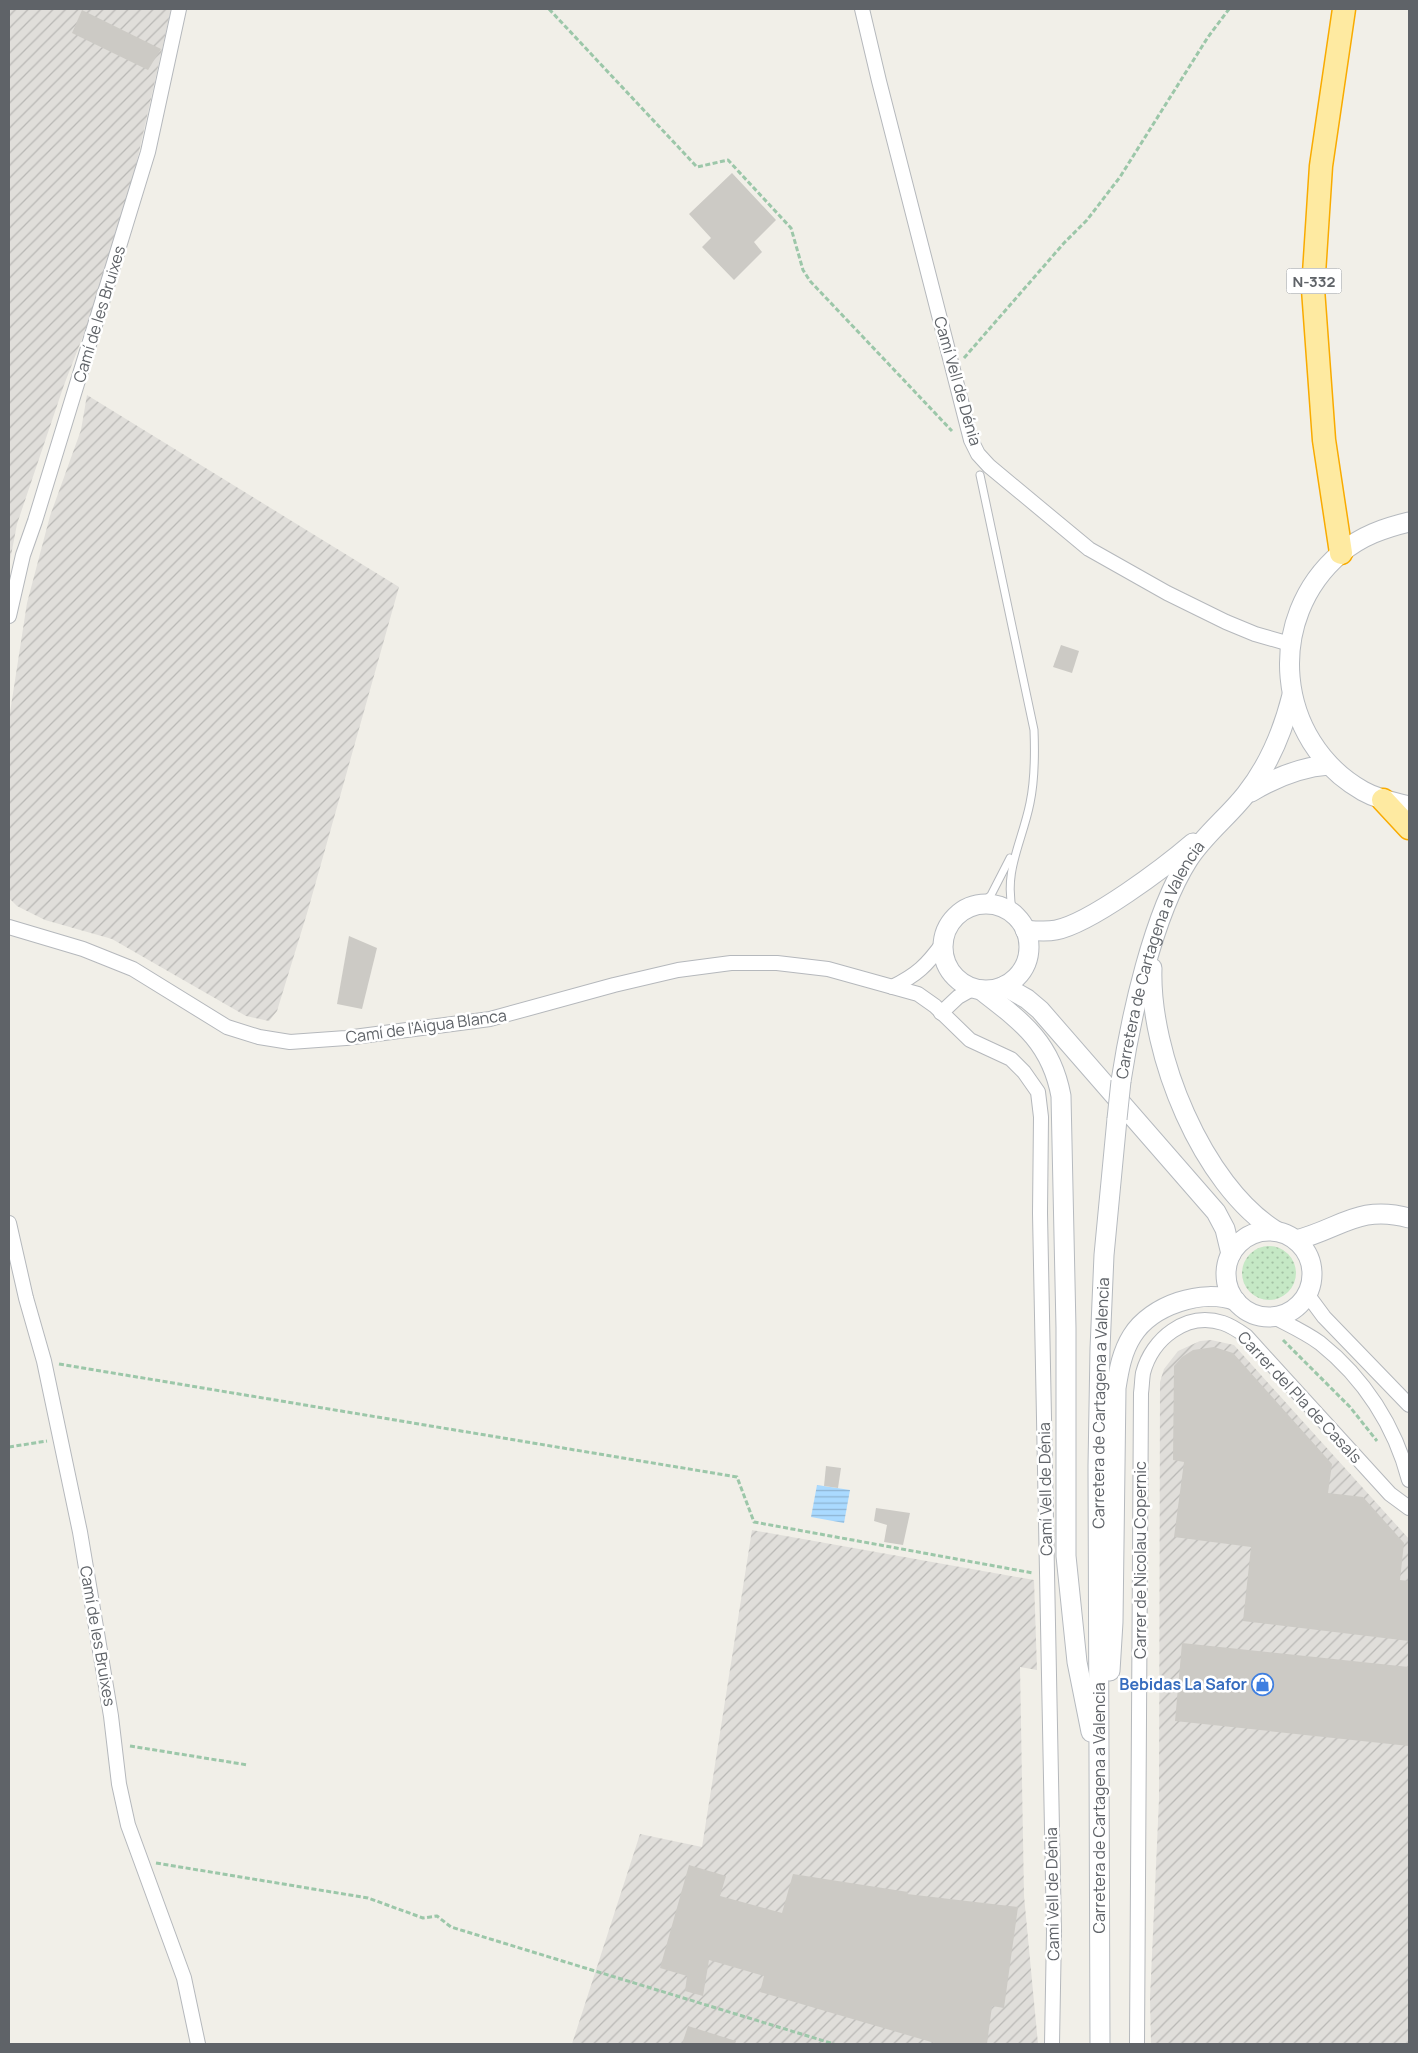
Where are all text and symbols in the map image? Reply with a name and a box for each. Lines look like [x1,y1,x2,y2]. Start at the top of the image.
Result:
street label: Camí de les Bruixes [68,243,130,385]
road number: N-332 [1286,268,1342,294]
street label: Camí Vell de Dénia [929,314,987,448]
street label: Carretera de Cartagena a Valencia [1110,836,1209,1081]
street label: Camí de l’Aigua Blanca [344,1004,508,1048]
street label: Carretera de Cartagena a Valencia [1087,1277,1114,1529]
street label: Carrer del Pla de Casals [1233,1326,1367,1468]
street label: Camí Vell de Dénia [1033,1422,1057,1556]
street label: Carrer de Nicolau Copernic [1129,1461,1151,1659]
street label: Camí de les Bruixes [75,1564,121,1708]
shop icon: Bebidas La Safor [1251,1672,1275,1696]
place label: Bebidas La Safor [1119,1673,1247,1695]
street label: Carretera de Cartagena a Valencia [1088,1682,1110,1934]
street label: Camí Vell de Dénia [1040,1827,1064,1961]

